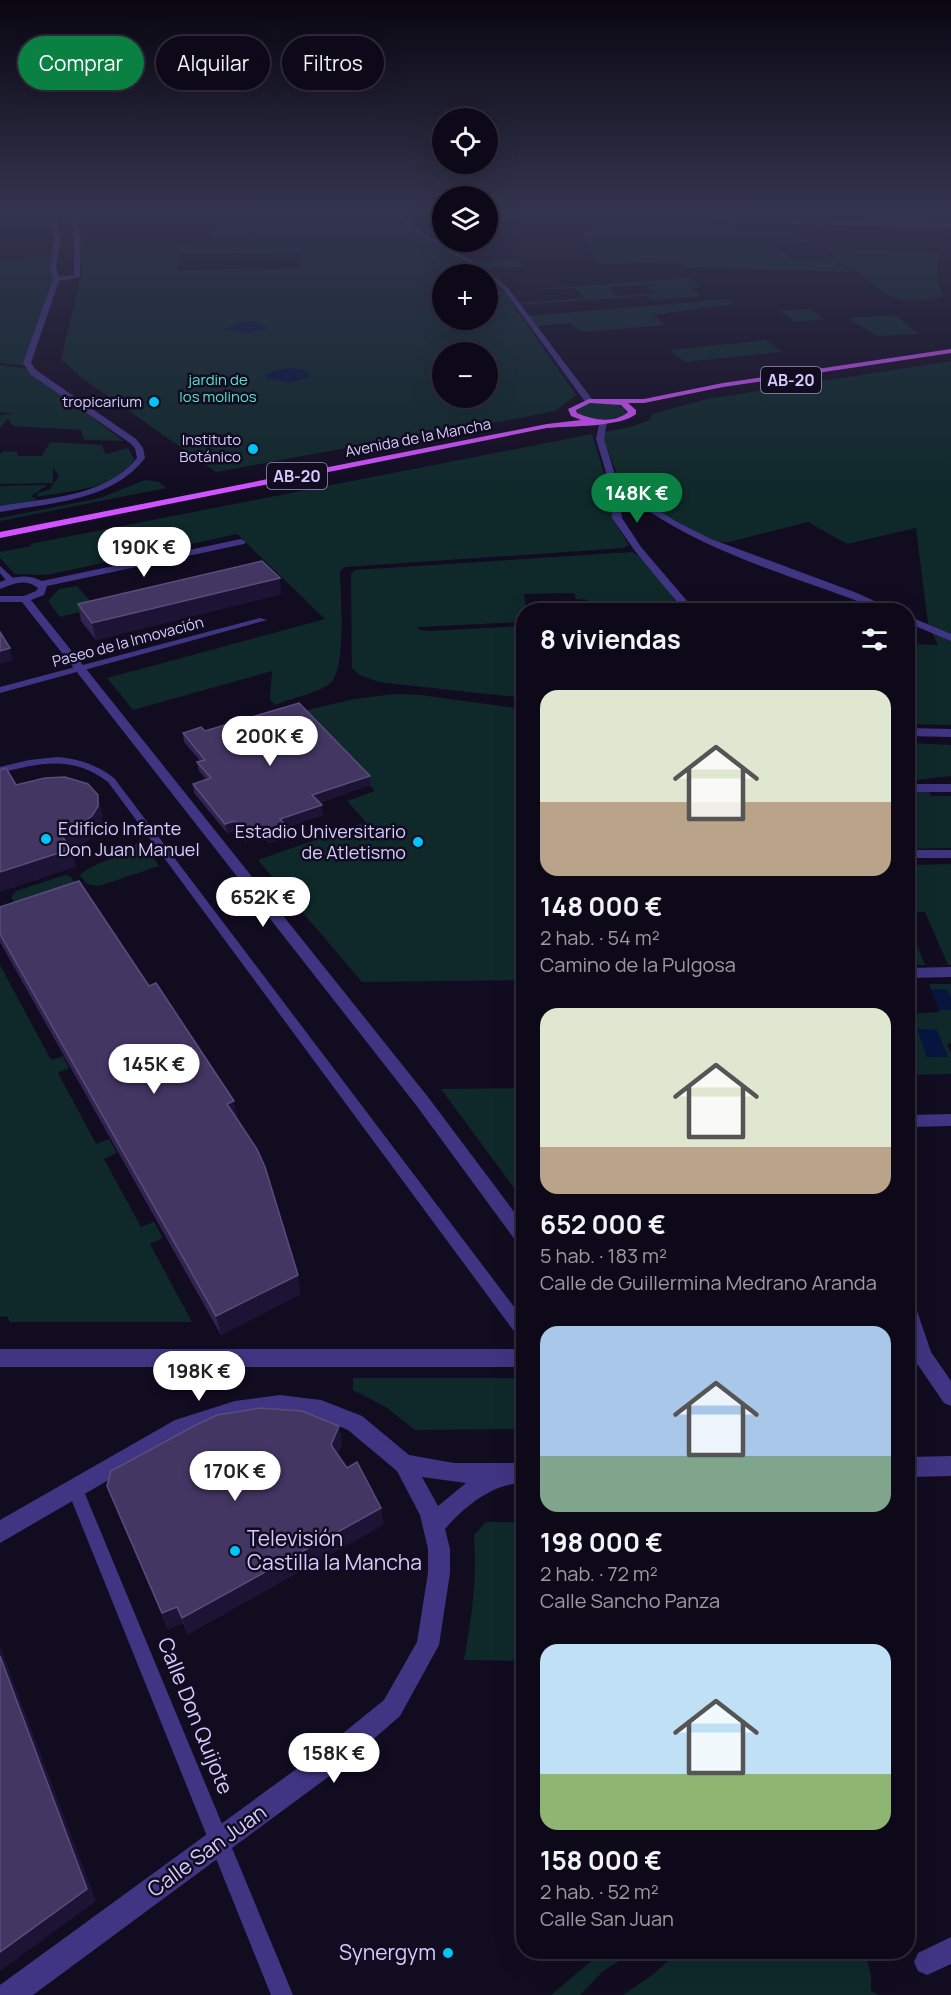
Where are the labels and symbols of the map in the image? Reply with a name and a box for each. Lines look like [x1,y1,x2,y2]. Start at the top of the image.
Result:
road number: AB-20 [761,367,821,393]
park label: jardin de los molinos [179,369,257,407]
place label: tropicarium [62,391,142,412]
marker: tropicarium [147,395,161,409]
street label: Avenida de la Mancha [343,413,493,462]
place label: Instituto Botánico [179,429,241,467]
marker: Instituto Botánico [246,442,260,456]
road number: AB-20 [267,463,327,489]
pin: 148K € [588,473,686,524]
pin: 190K € [95,527,193,578]
street label: Paseo de la Innovación [50,611,206,672]
pin: 200K € [221,716,319,767]
place label: Edificio Infante Don Juan Manuel [58,816,200,861]
place label: Estadio Universitario de Atletismo [235,819,406,864]
marker: Edificio Infante Don Juan Manuel [39,832,53,846]
marker: Estadio Universitario de Atletismo [411,835,425,849]
pin: 652K € [214,877,312,928]
pin: 145K € [105,1044,203,1095]
pin: 198K € [150,1351,248,1402]
pin: 170K € [186,1451,284,1502]
place label: Televisión Castilla la Mancha [247,1524,422,1576]
marker: Televisión Castilla la Mancha [228,1544,242,1558]
street label: Calle Don Quijote [152,1633,240,1798]
pin: 158K € [285,1733,383,1784]
street label: Calle San Juan [141,1798,272,1903]
place label: Synergym [339,1938,436,1966]
marker: Synergym [441,1946,455,1960]

